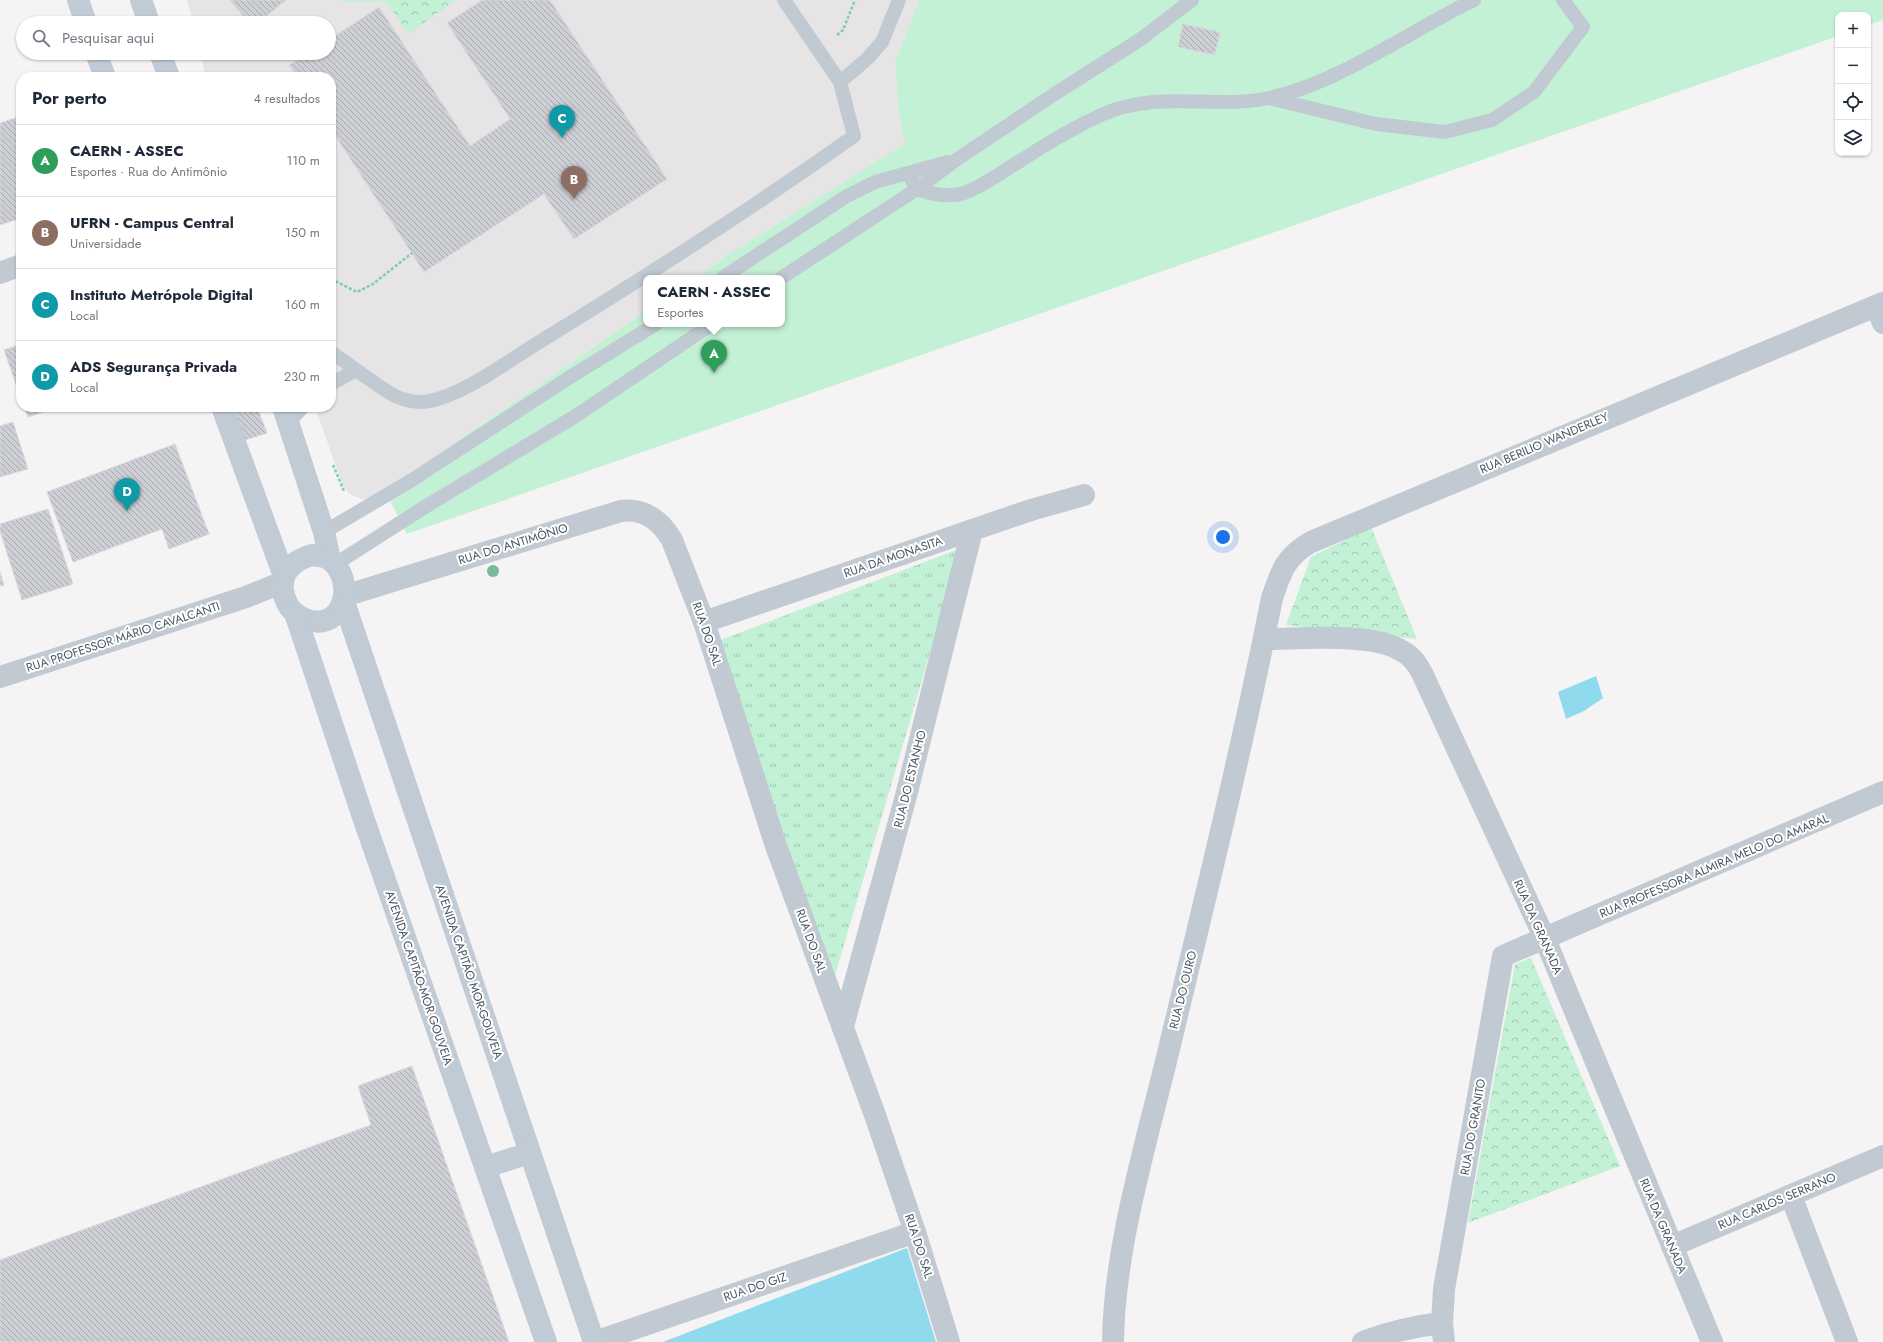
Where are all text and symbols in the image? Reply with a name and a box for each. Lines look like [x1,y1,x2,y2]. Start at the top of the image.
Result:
map controls [1835,12,1871,156]
button: + [1835,12,1871,48]
search box [16,16,336,60]
icon: search [30,27,52,49]
text: Pesquisar aqui [62,27,154,49]
button: − [1835,48,1871,84]
button: locate [1835,84,1871,120]
text: Por perto [32,86,107,110]
text: 4 resultados [253,89,320,108]
pin: C [549,105,575,138]
button: layers [1835,120,1871,156]
text: CAERN - ASSEC [70,140,184,162]
text: A [40,151,50,170]
text: 110 m [286,151,320,170]
text: Esportes · Rua do Antimônio [70,162,227,181]
pin: B [561,166,587,199]
text: UFRN - Campus Central [70,212,234,234]
text: B [41,223,49,242]
text: 150 m [285,223,320,242]
text: Universidade [70,234,141,253]
popup [643,275,785,327]
text: CAERN - ASSEC [657,281,771,303]
text: Instituto Metrópole Digital [70,284,253,306]
text: C [40,295,50,314]
text: 160 m [285,295,320,314]
text: Esportes [657,303,704,322]
text: Local [70,306,98,325]
pin: A [701,340,727,373]
text: ADS Segurança Privada [70,356,237,378]
text: D [40,367,50,386]
text: 230 m [284,367,320,386]
text: Local [70,378,98,397]
street label: RUA BERILIO WANDERLEY [1477,408,1611,478]
pin: D [114,478,140,511]
street label: RUA DO ANTIMÔNIO [456,519,570,569]
your location [1213,527,1233,547]
street label: RUA DA MONASITA [841,532,945,582]
street label: RUA PROFESSOR MÁRIO CAVALCANTI [24,597,222,677]
street label: RUA DO SAL [688,599,727,669]
street label: RUA DO ESTANHO [889,728,931,830]
street label: RUA PROFESSORA ALMIRA MELO DO AMARAL [1597,809,1832,923]
street label: RUA DA GRANADA [1509,877,1567,977]
street label: AVENIDA CAPITÃO MOR-GOUVEIA [431,882,507,1062]
street label: AVENIDA CAPITÃO-MOR GOUVEIA [381,888,457,1068]
street label: RUA DO SAL [791,906,831,976]
street label: RUA DO OURO [1165,949,1201,1031]
street label: RUA DO GRANITO [1456,1077,1490,1177]
street label: RUA CARLOS SERRANO [1715,1168,1839,1234]
street label: RUA DA GRANADA [1635,1176,1691,1277]
street label: RUA DO SAL [900,1211,938,1281]
street label: RUA DO GIZ [721,1268,789,1306]

